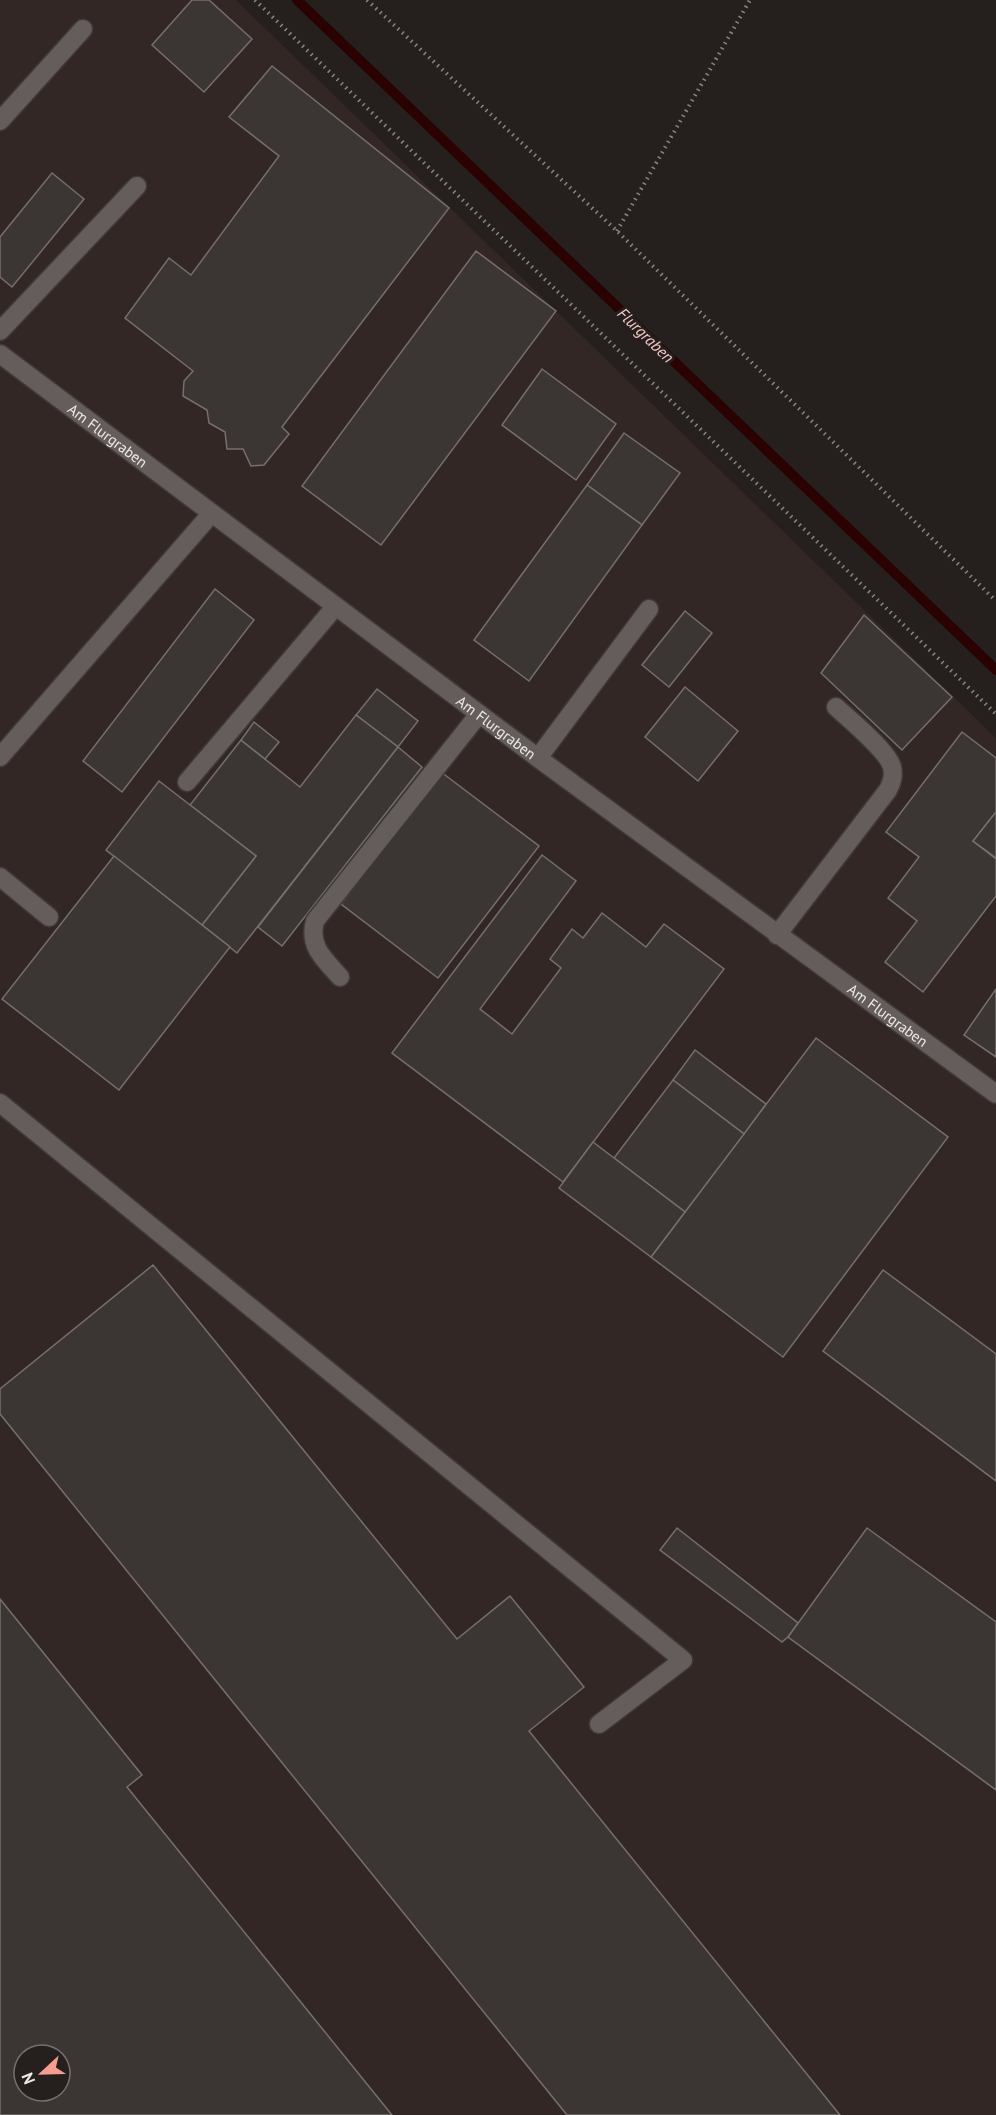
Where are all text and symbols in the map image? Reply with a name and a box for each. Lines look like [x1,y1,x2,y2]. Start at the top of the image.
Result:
water label: Flurgraben [614,303,678,367]
street label: Am Flurgraben [64,399,152,471]
street label: Am Flurgraben [453,691,540,763]
street label: Am Flurgraben [844,979,932,1051]
north arrow [12,2043,72,2103]
text: N [17,2070,39,2087]

